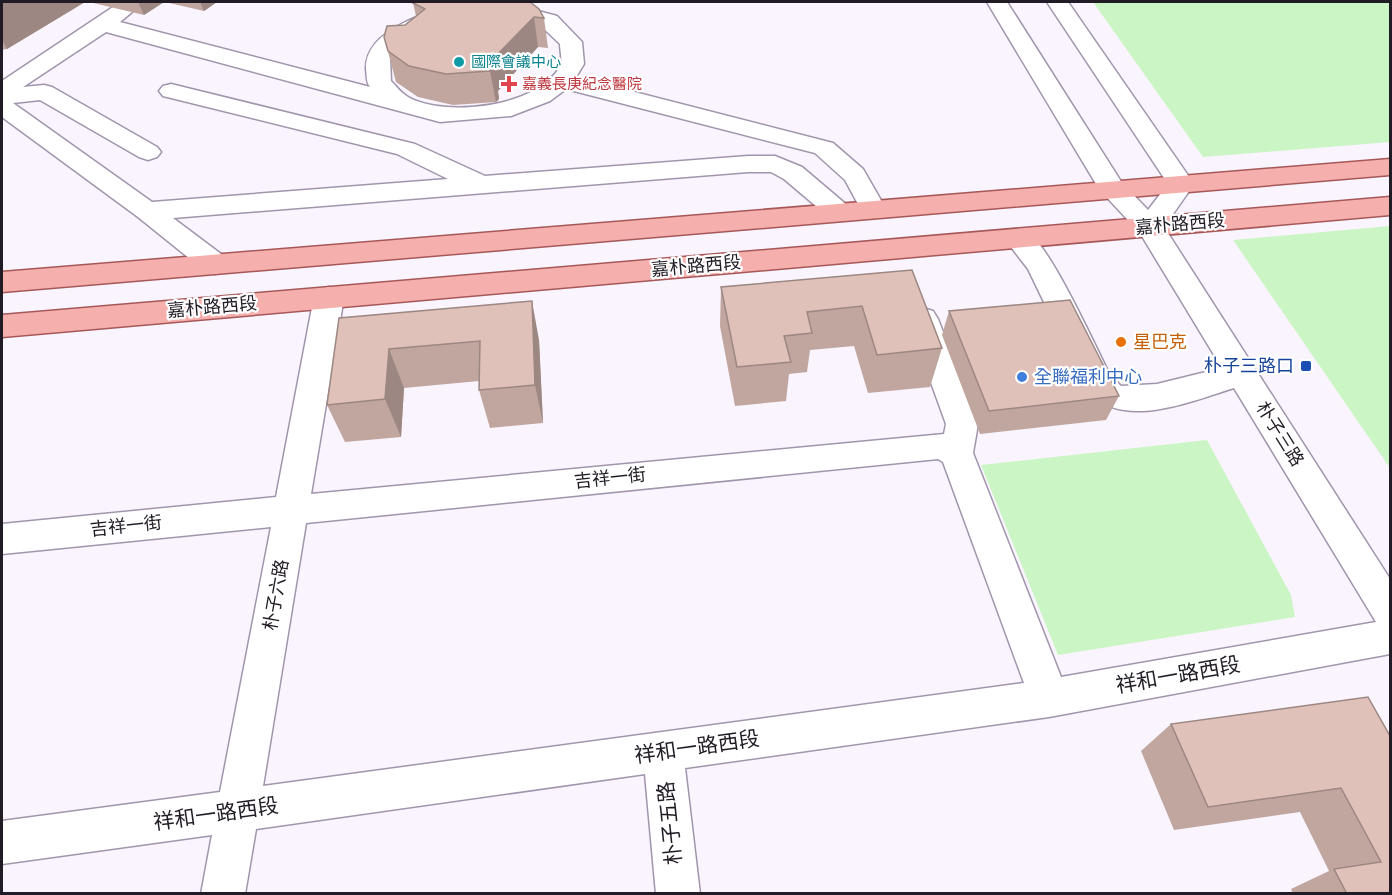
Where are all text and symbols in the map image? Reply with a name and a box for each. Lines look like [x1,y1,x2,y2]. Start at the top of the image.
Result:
place label: 國際會議中心 [471,52,561,70]
marker: 國際會議中心 [452,55,466,69]
place label: 嘉義長庚紀念醫院 [522,74,642,92]
marker: 嘉義長庚紀念醫院 [500,75,518,93]
street label: 嘉朴路西段 [1134,208,1226,238]
street label: 嘉朴路西段 [650,250,742,280]
street label: 嘉朴路西段 [166,291,258,321]
place label: 星巴克 [1133,330,1187,352]
marker: 星巴克 [1114,335,1128,349]
place label: 朴子三路口 [1204,354,1294,376]
marker: 朴子三路口 [1299,359,1313,373]
place label: 全聯福利中心 [1034,365,1142,387]
marker: 全聯福利中心 [1015,370,1029,384]
street label: 朴子三路 [1252,397,1309,470]
street label: 吉祥一街 [573,462,647,492]
street label: 吉祥一街 [89,510,163,540]
street label: 朴子六路 [258,557,292,632]
street label: 祥和一路西段 [1114,650,1242,697]
street label: 祥和一路西段 [633,724,761,767]
street label: 朴子五路 [652,780,685,866]
street label: 祥和一路西段 [152,791,280,834]

